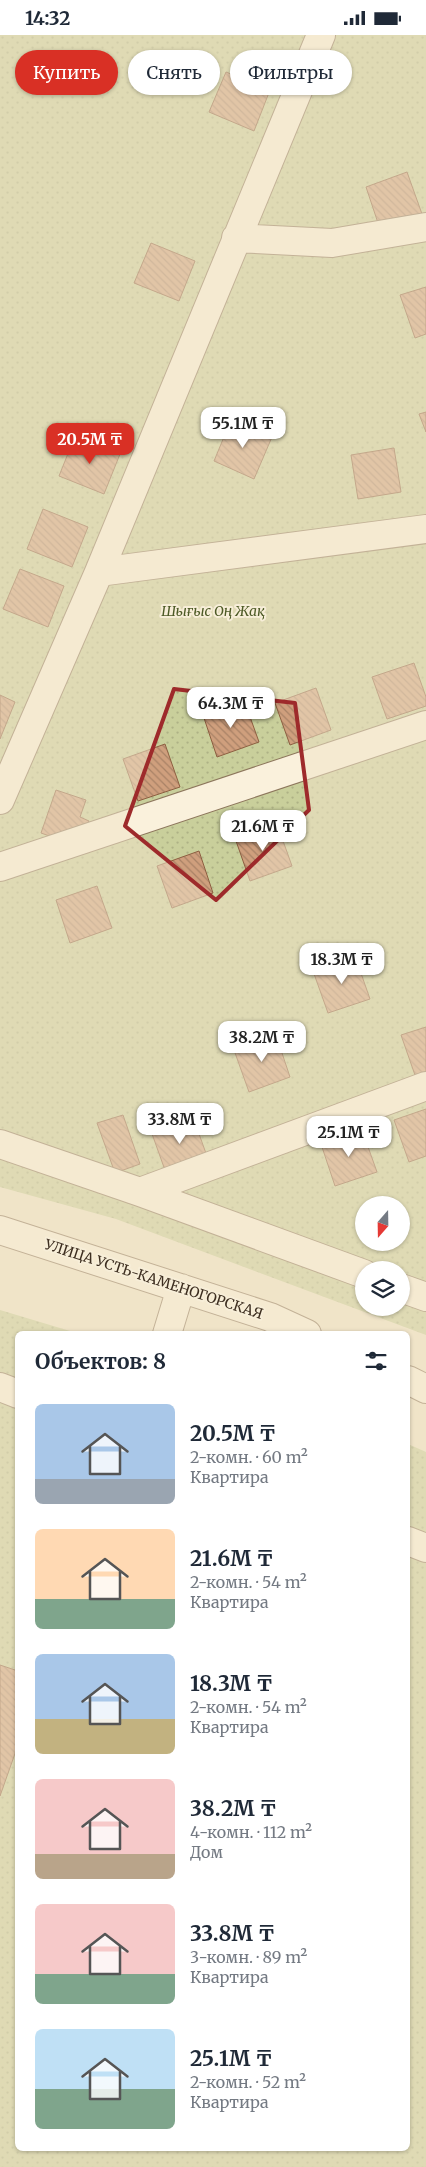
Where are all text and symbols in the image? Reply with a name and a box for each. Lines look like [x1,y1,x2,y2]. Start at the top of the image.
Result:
text: 14:32 [25,6,70,30]
chip: Купить [15,50,118,95]
chip: Снять [128,50,220,95]
chip: Фильтры [230,50,352,95]
pin: 55.1M ₸ [197,407,289,449]
text: 55.1M ₸ [212,413,274,433]
pin: 20.5M ₸ [44,423,136,465]
text: 20.5M ₸ [57,429,123,449]
park label: Шығыс Оң Жақ [161,602,265,620]
pin: 64.3M ₸ [185,687,277,729]
text: 64.3M ₸ [198,693,264,713]
pin: 21.6M ₸ [217,809,309,852]
text: 21.6M ₸ [231,816,295,836]
pin: 18.3M ₸ [296,943,388,985]
text: 18.3M ₸ [310,949,374,969]
pin: 38.2M ₸ [216,1021,308,1063]
text: 38.2M ₸ [229,1027,295,1047]
pin: 33.8M ₸ [134,1103,226,1145]
text: 33.8M ₸ [148,1109,212,1129]
pin: 25.1M ₸ [303,1115,395,1158]
text: 25.1M ₸ [318,1122,380,1142]
north arrow [355,1196,410,1251]
map controls [355,1196,410,1316]
street label: УЛИЦА УСТЬ-КАМЕНОГОРСКАЯ [42,1235,266,1323]
button: layers [355,1261,410,1316]
icon: filters [362,1347,390,1375]
text: Объектов: 8 [35,1348,166,1375]
text: 20.5M ₸ [190,1420,276,1447]
icon: home [75,1424,135,1484]
text: 2-комн. · 60 m² [190,1447,308,1467]
text: Квартира [190,1467,269,1487]
text: 21.6M ₸ [190,1545,274,1572]
icon: home [75,1549,135,1609]
text: 2-комн. · 54 m² [190,1572,307,1592]
text: Квартира [190,1592,269,1612]
text: 18.3M ₸ [190,1670,273,1697]
icon: home [75,1674,135,1734]
text: 2-комн. · 54 m² [190,1697,307,1717]
text: Квартира [190,1717,269,1737]
text: 38.2M ₸ [190,1795,277,1822]
icon: home [75,1799,135,1859]
text: 4-комн. · 112 m² [190,1822,312,1842]
text: Дом [190,1842,223,1862]
text: 33.8M ₸ [190,1920,275,1947]
icon: home [75,1924,135,1984]
text: 3-комн. · 89 m² [190,1947,307,1967]
text: Квартира [190,1967,269,1987]
text: 25.1M ₸ [190,2045,273,2072]
icon: home [75,2049,135,2109]
text: 2-комн. · 52 m² [190,2072,306,2092]
text: Квартира [190,2092,269,2112]

